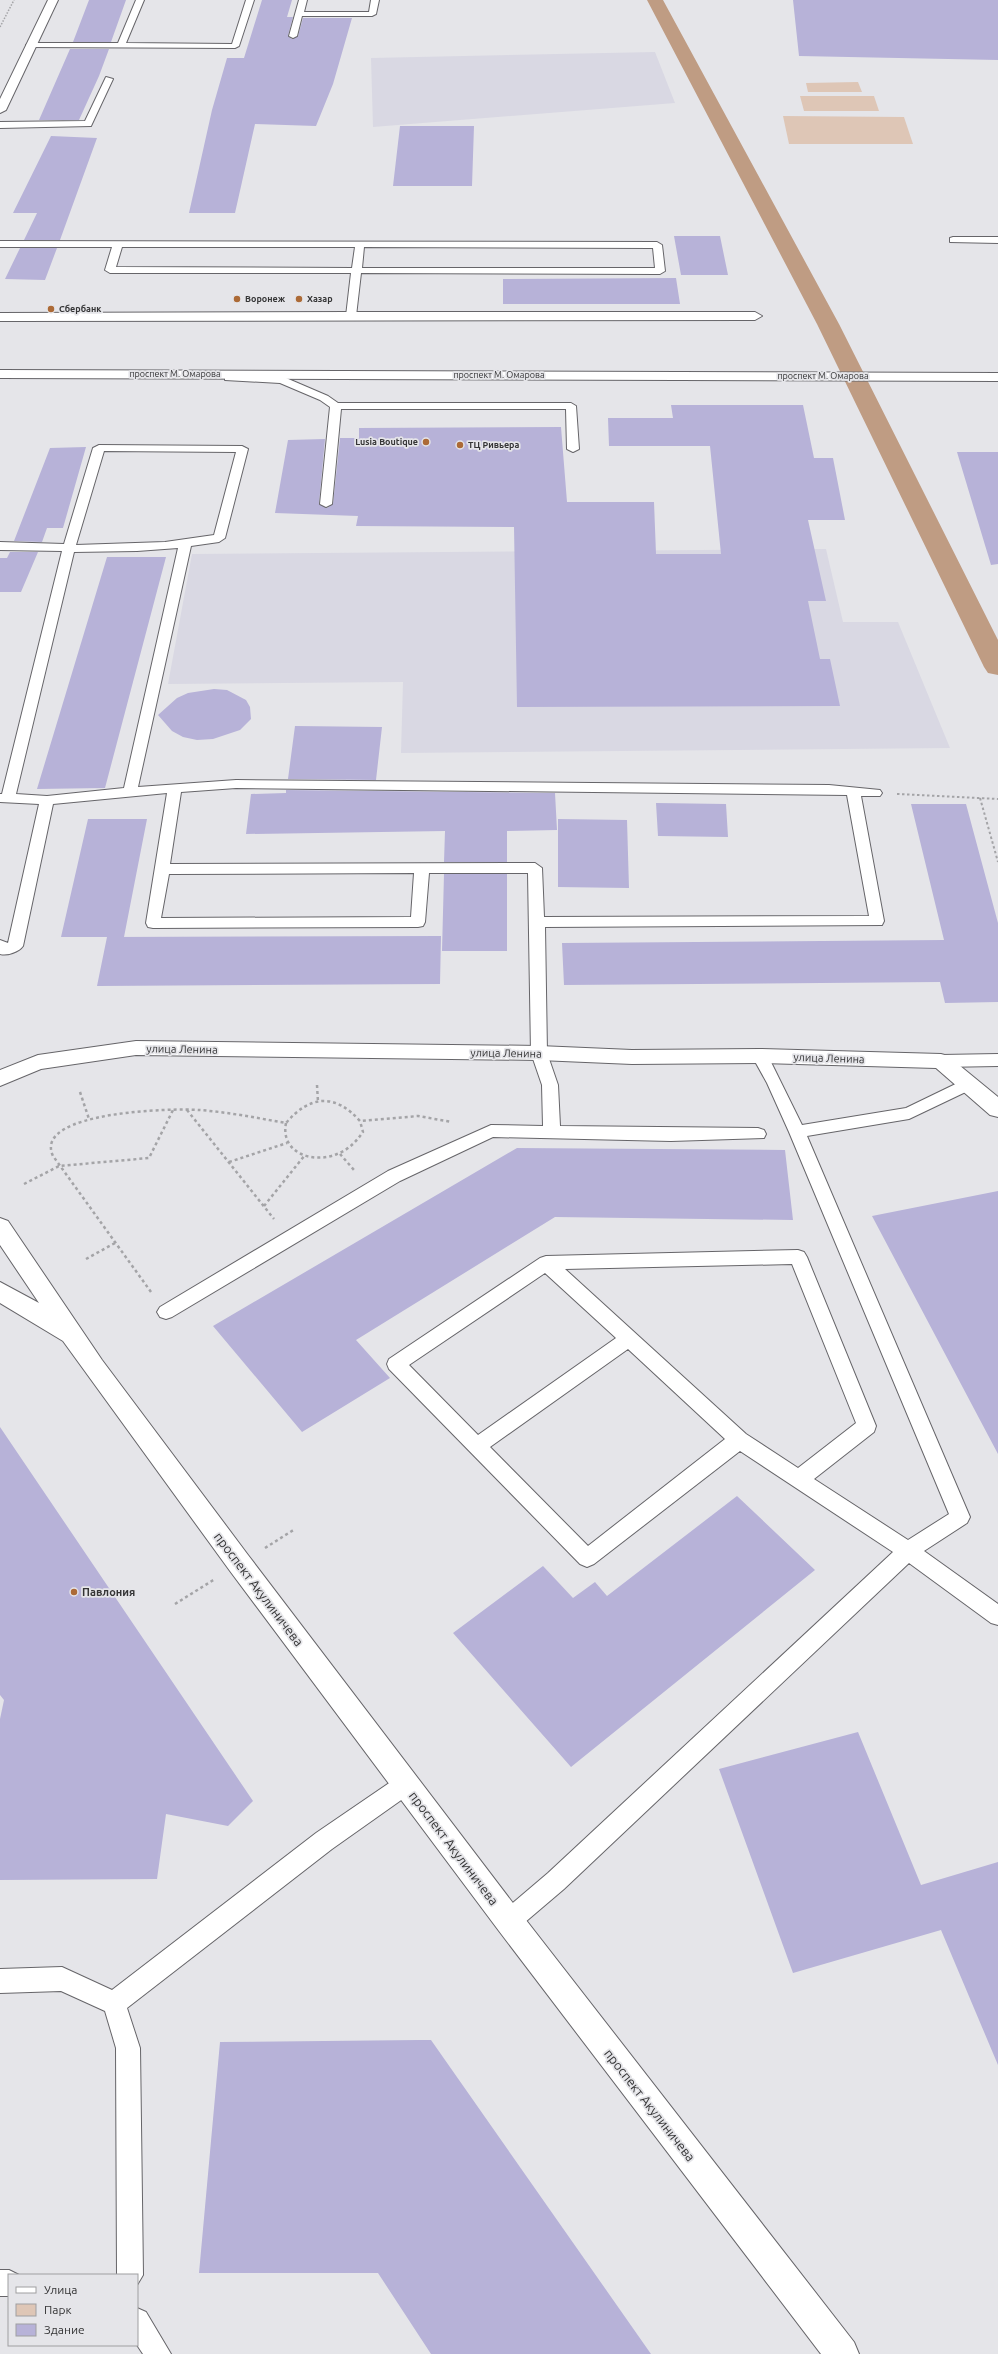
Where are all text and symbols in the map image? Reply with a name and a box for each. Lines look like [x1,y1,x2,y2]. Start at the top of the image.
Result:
marker: Воронеж [232,294,242,304]
place label: Воронеж [245,294,286,304]
marker: Хазар [294,294,304,304]
place label: Хазар [307,294,333,304]
marker: Сбербанк [46,304,56,314]
place label: Сбербанк [59,304,102,314]
street label: проспект М. Омарова [129,369,221,379]
street label: проспект М. Омарова [453,370,545,380]
street label: проспект М. Омарова [777,371,869,381]
place label: Lusia Boutique [355,437,418,447]
marker: Lusia Boutique [421,437,431,447]
marker: ТЦ Ривьера [455,440,465,450]
place label: ТЦ Ривьера [468,440,519,450]
street label: улица Ленина [146,1042,218,1056]
street label: улица Ленина [470,1046,542,1060]
street label: улица Ленина [793,1051,865,1065]
street label: проспект Акулиничева [212,1529,306,1649]
place label: Павлония [82,1586,135,1598]
marker: Павлония [69,1587,79,1597]
street label: проспект Акулиничева [407,1788,501,1908]
street label: проспект Акулиничева [602,2046,698,2164]
legend [8,2274,138,2346]
text: Улица [44,2283,77,2296]
text: Парк [44,2303,72,2316]
text: Здание [44,2323,85,2336]

